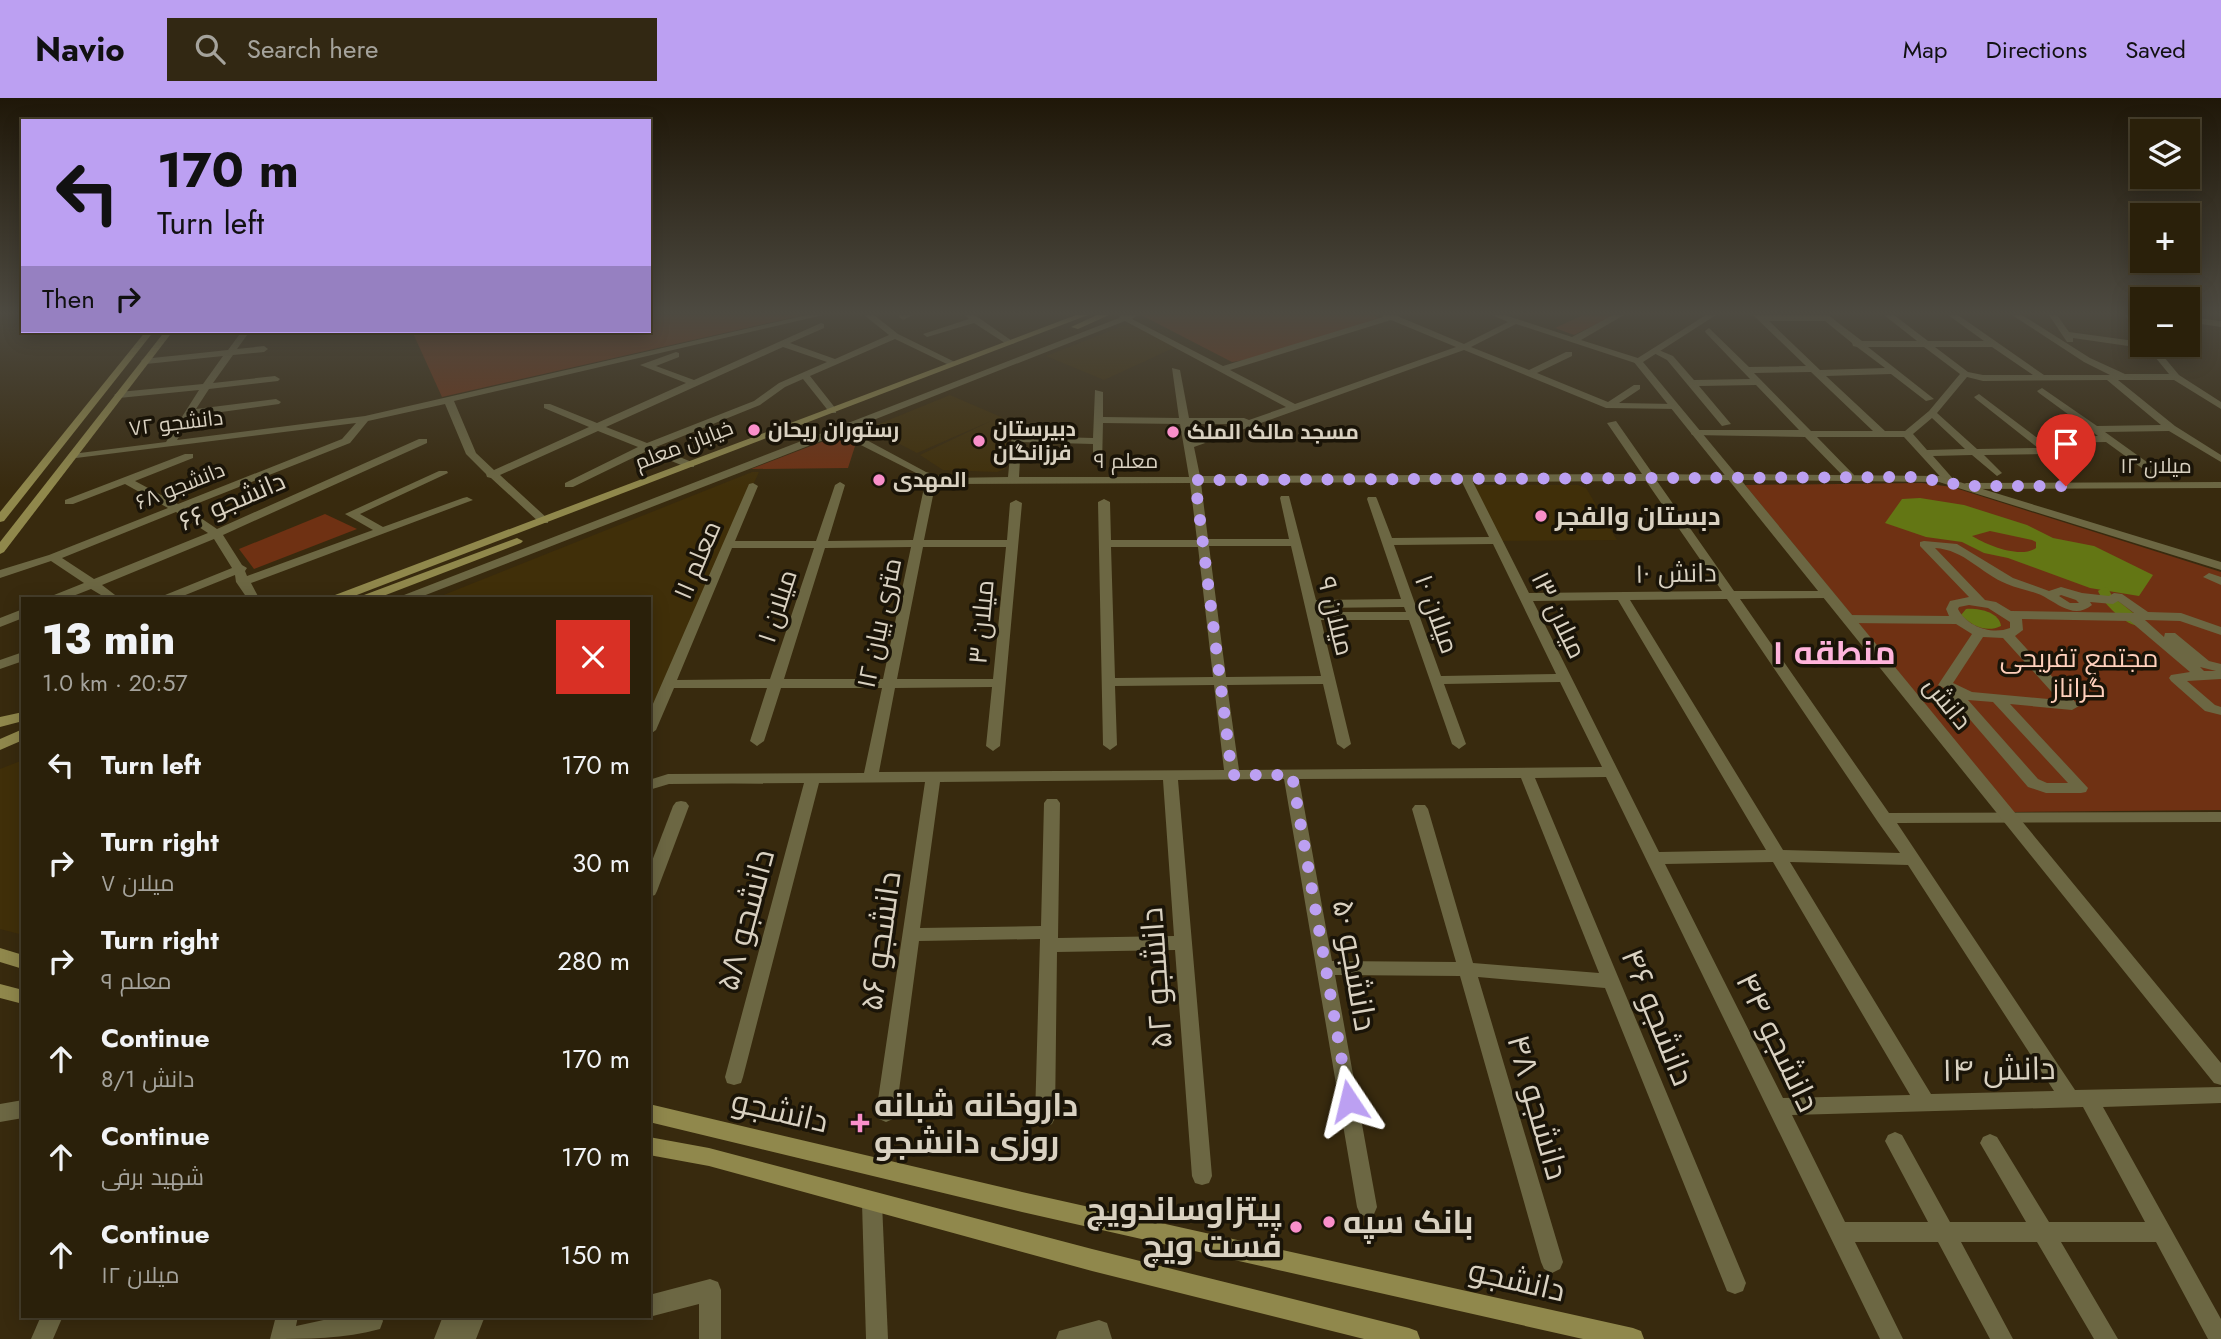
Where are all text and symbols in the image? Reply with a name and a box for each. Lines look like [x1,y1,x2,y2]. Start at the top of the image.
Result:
search box [167,18,657,81]
text: Navio [35,26,125,73]
icon: search [191,30,229,68]
text: Search here [247,30,378,68]
text: Map [1903,32,1948,67]
text: Directions [1986,32,2087,67]
text: Saved [2125,32,2186,67]
map controls [2130,119,2200,357]
button: layers [2130,119,2200,189]
text: 170 m [157,135,299,205]
icon: left [42,147,133,238]
text: Turn left [157,200,264,246]
button: + [2130,203,2200,273]
text: Then [42,280,95,318]
icon: right [109,280,147,318]
button: − [2130,287,2200,357]
street label: دانشجو ۷۲ [127,402,225,444]
street label: خیابان معلم [630,412,738,478]
place label: دبیرستان فرزانگان [993,414,1076,468]
pin [2036,414,2096,486]
place label: رستوران ریحان [768,415,899,445]
place label: مسجد مالک الملک [1187,417,1359,447]
marker: رستوران ریحان [746,422,762,438]
marker: مسجد مالک الملک [1165,424,1181,440]
icon: arrive [2047,425,2085,463]
marker: دبیرستان فرزانگان [971,433,987,449]
street label: معلم ۹ [1094,446,1158,476]
street label: میلان ۱۲ [2120,451,2192,481]
street label: دانشجو ۶۸ [131,455,229,517]
street label: دانشجو ۶۶ [173,462,291,540]
place label: المهدی [893,465,967,495]
marker: المهدی [871,472,887,488]
place label: دبستان والفجر [1554,497,1721,535]
marker: دبستان والفجر [1533,508,1549,524]
street label: معلم ۱۱ [663,515,731,605]
street label: دانش ۱۰ [1635,553,1717,593]
street label: ۱۲ متری بیان [847,554,911,692]
street label: میلان ۱ [747,564,807,648]
street label: میلان ۱۳ [1522,565,1596,665]
street label: میلان ۱۰ [1405,569,1469,659]
street label: میلان ۹ [1308,572,1364,660]
street label: میلان ۳ [958,578,1004,666]
text: 13 min [42,609,175,670]
button: close [556,620,630,694]
district label: منطقه ۱ [1772,629,1896,676]
park label: مجتمع تفریحی گراناز [2000,639,2158,707]
text: 1.0 km · 20:57 [42,666,188,700]
street label: دانش [1915,668,1981,738]
icon: left [42,746,80,784]
text: Turn left [101,746,201,784]
text: 170 m [561,746,630,784]
text: Turn right [101,823,219,861]
icon: right [42,844,80,882]
text: 30 m [572,844,630,882]
street label: دانشجو ۵۸ [704,844,786,996]
text: میلان ۷ [101,866,175,900]
street label: دانشجو ۵۶ [847,868,913,1014]
street label: دانشجو ۵۰ [1321,896,1389,1034]
street label: دانشجو ۵۲ [1128,906,1184,1050]
text: Turn right [101,921,219,959]
icon: right [42,942,80,980]
text: 280 m [557,942,630,980]
street label: دانشجو ۴۶ [1610,942,1706,1092]
text: معلم ۹ [101,964,171,998]
street label: دانشجو ۴۴ [1724,964,1832,1120]
text: Continue [101,1019,210,1057]
street label: دانشجو ۴۸ [1495,1029,1581,1185]
icon: ahead [42,1040,80,1078]
text: 170 m [561,1040,630,1078]
street label: دانش ۱۴ [1942,1045,2056,1093]
text: دانش 8/1 [101,1062,194,1096]
position arrow [1312,1064,1386,1138]
street label: دانشجو [727,1078,833,1144]
place label: داروخانه شبانه روزی دانشجو [874,1082,1078,1165]
marker: داروخانه شبانه روزی دانشجو [852,1115,868,1131]
text: Continue [101,1117,210,1155]
icon: ahead [42,1138,80,1176]
text: 170 m [561,1138,630,1176]
text: شهید برفی [101,1160,204,1194]
place label: پیتزاوساندویچ فست ویچ [1086,1186,1282,1269]
place label: بانک سپه [1343,1199,1473,1245]
marker: بانک سپه [1321,1214,1337,1230]
text: Continue [101,1215,210,1253]
marker: پیتزاوساندویچ فست ویچ [1288,1219,1304,1235]
icon: ahead [42,1236,80,1274]
text: 150 m [560,1236,630,1274]
street label: دانشجو [1464,1247,1570,1313]
text: میلان ۱۲ [101,1258,179,1292]

